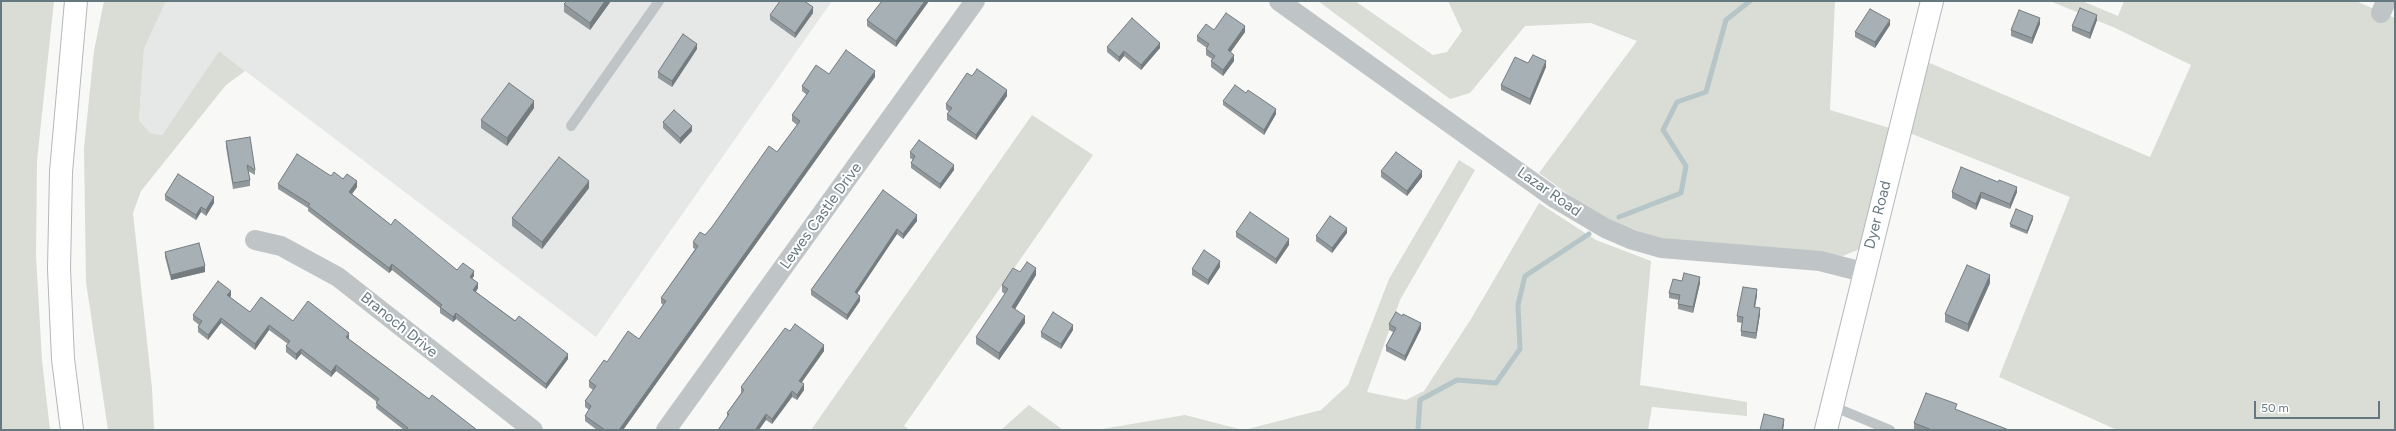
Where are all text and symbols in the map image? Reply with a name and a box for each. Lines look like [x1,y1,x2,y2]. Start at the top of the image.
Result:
street label: Lewes Castle Drive [776,159,866,273]
street label: Lazar Road [1514,163,1584,221]
street label: Dyer Road [1861,179,1895,251]
street label: Branoch Drive [357,288,441,362]
scale bar [2256,393,2382,419]
text: 50 m [2261,401,2289,415]

